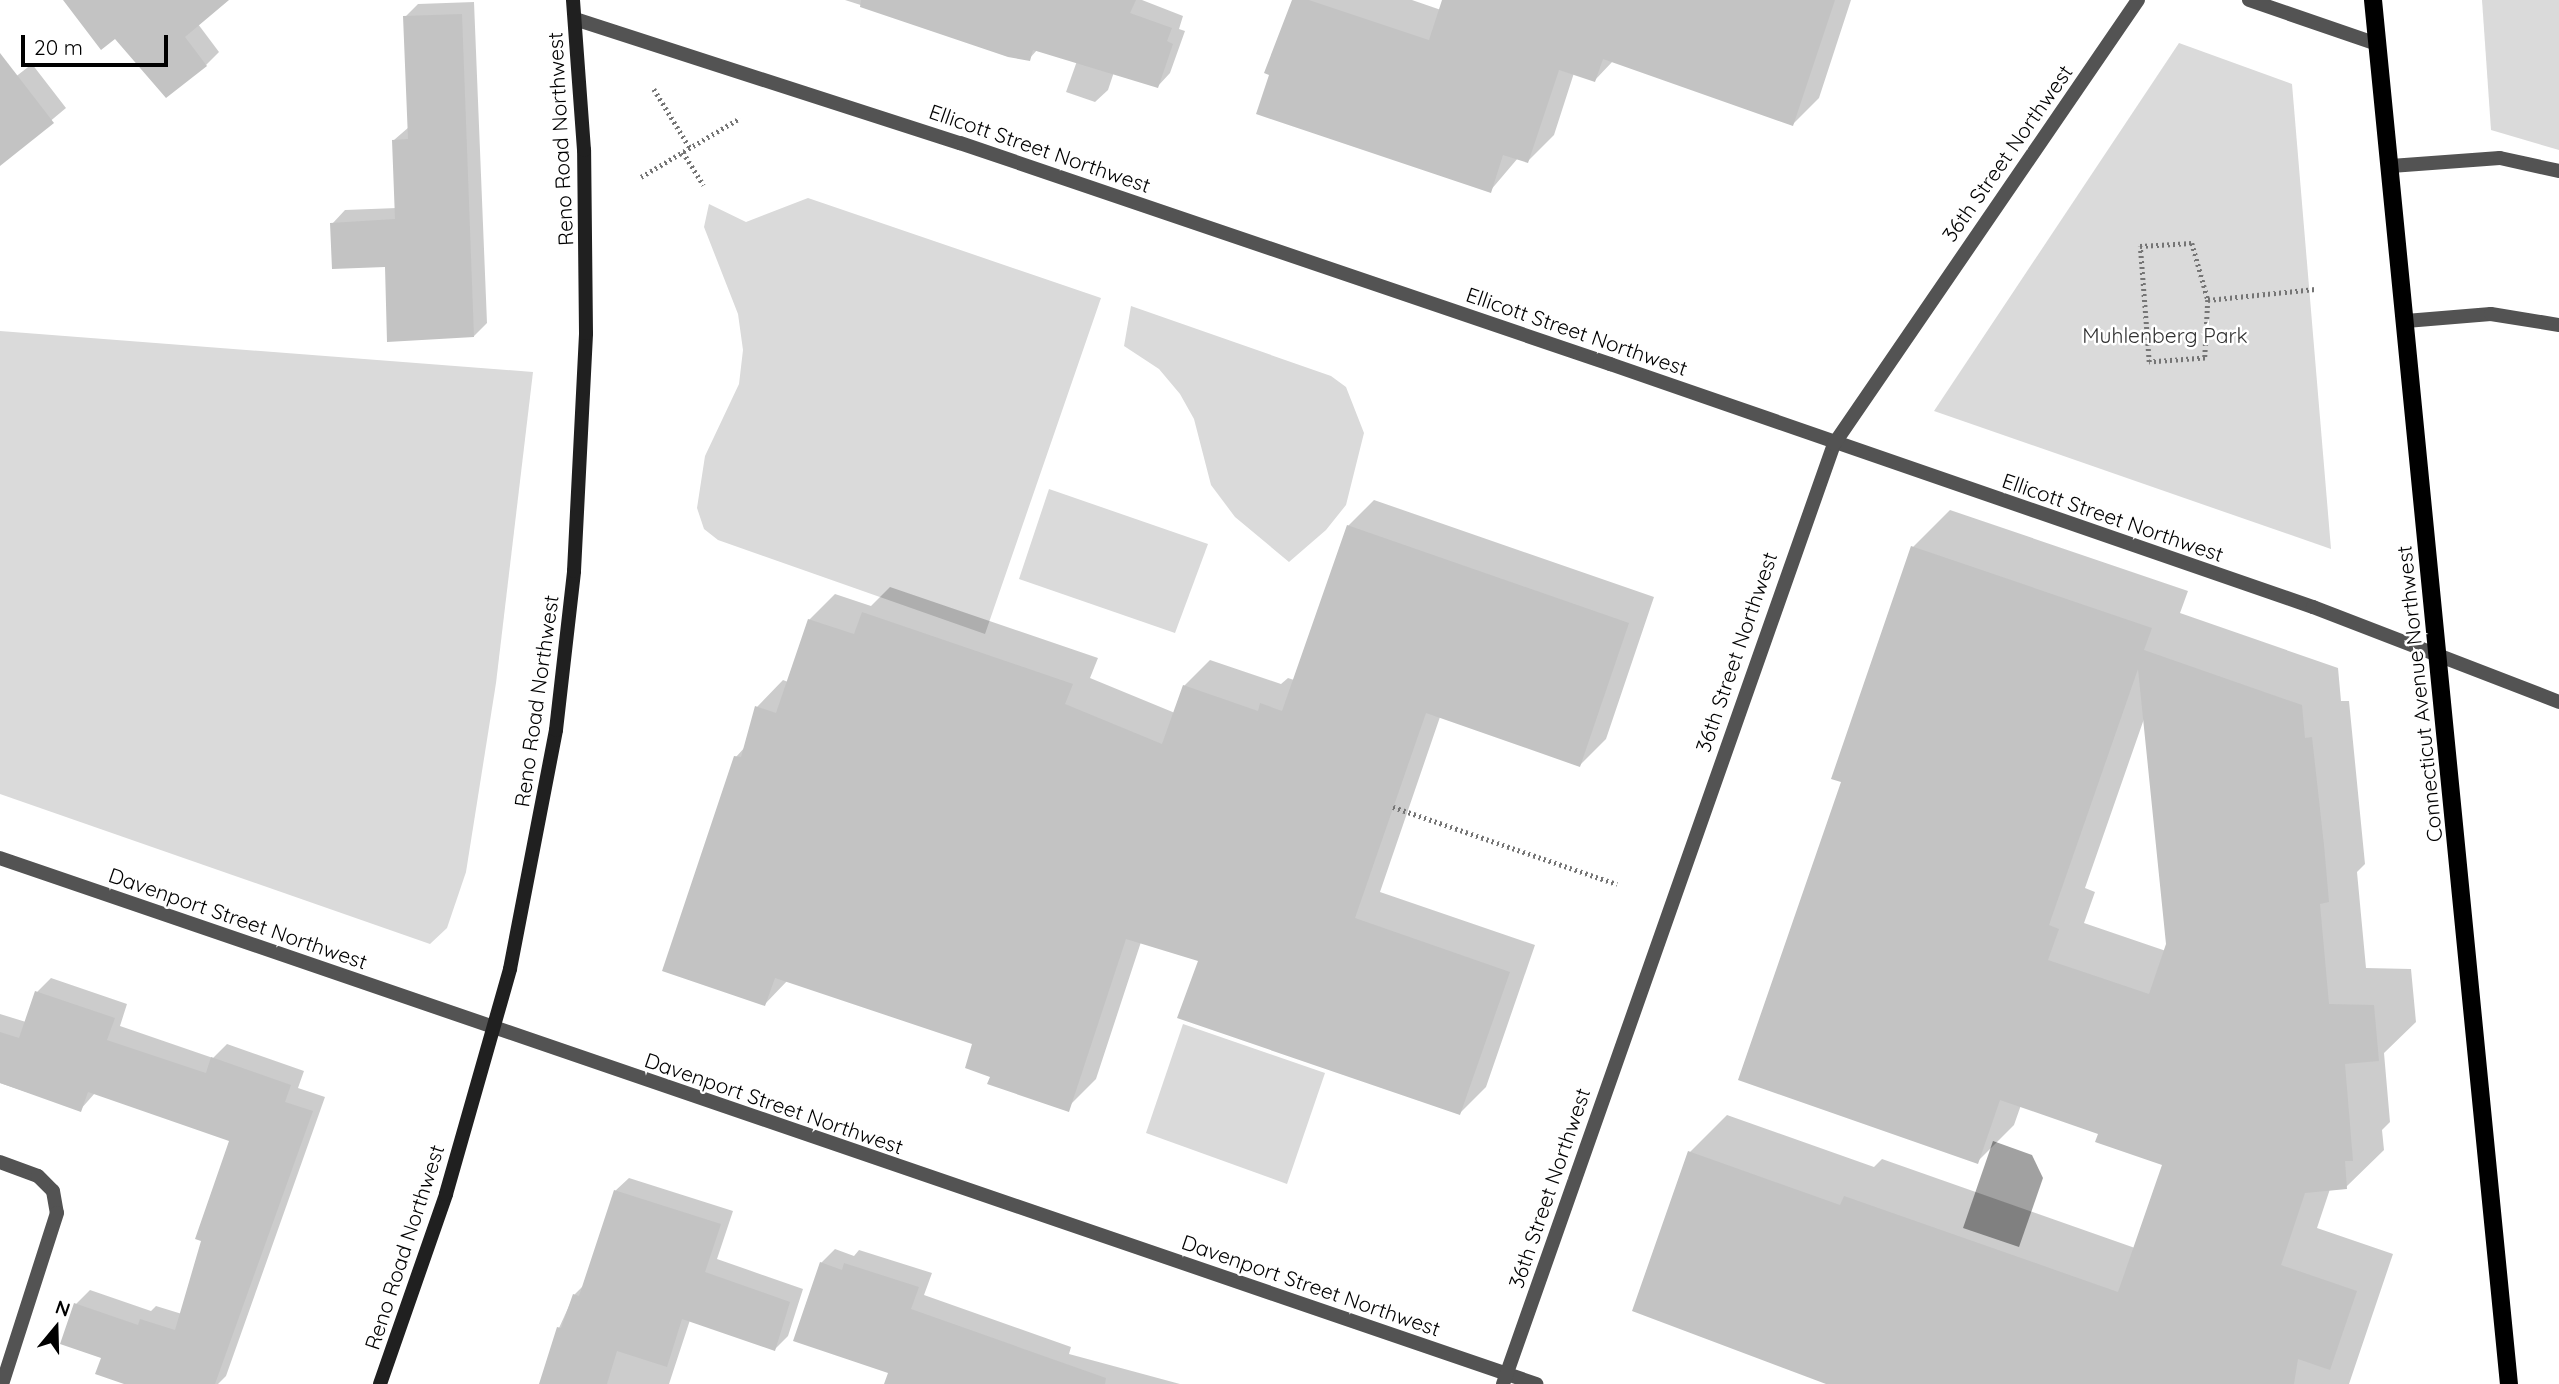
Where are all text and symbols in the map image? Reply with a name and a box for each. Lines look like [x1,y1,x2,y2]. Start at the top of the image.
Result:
scale bar [24,21,172,65]
street label: Reno Road Northwest [542,32,578,246]
text: 20 m [34,34,83,60]
street label: 36th Street Northwest [1936,60,2078,246]
street label: Ellicott Street Northwest [926,98,1154,198]
street label: Ellicott Street Northwest [1463,281,1691,381]
park label: Muhlenberg Park [2082,322,2248,348]
street label: Ellicott Street Northwest [1999,467,2227,567]
street label: Connecticut Avenue Northwest [2391,545,2447,843]
street label: 36th Street Northwest [1690,549,1782,755]
street label: Reno Road Northwest [509,593,563,809]
street label: Davenport Street Northwest [105,862,371,974]
street label: Davenport Street Northwest [641,1047,907,1159]
street label: 36th Street Northwest [1503,1085,1595,1291]
street label: Reno Road Northwest [359,1141,449,1353]
street label: Davenport Street Northwest [1178,1229,1444,1341]
north arrow [21,1293,91,1363]
text: N [52,1295,73,1322]

